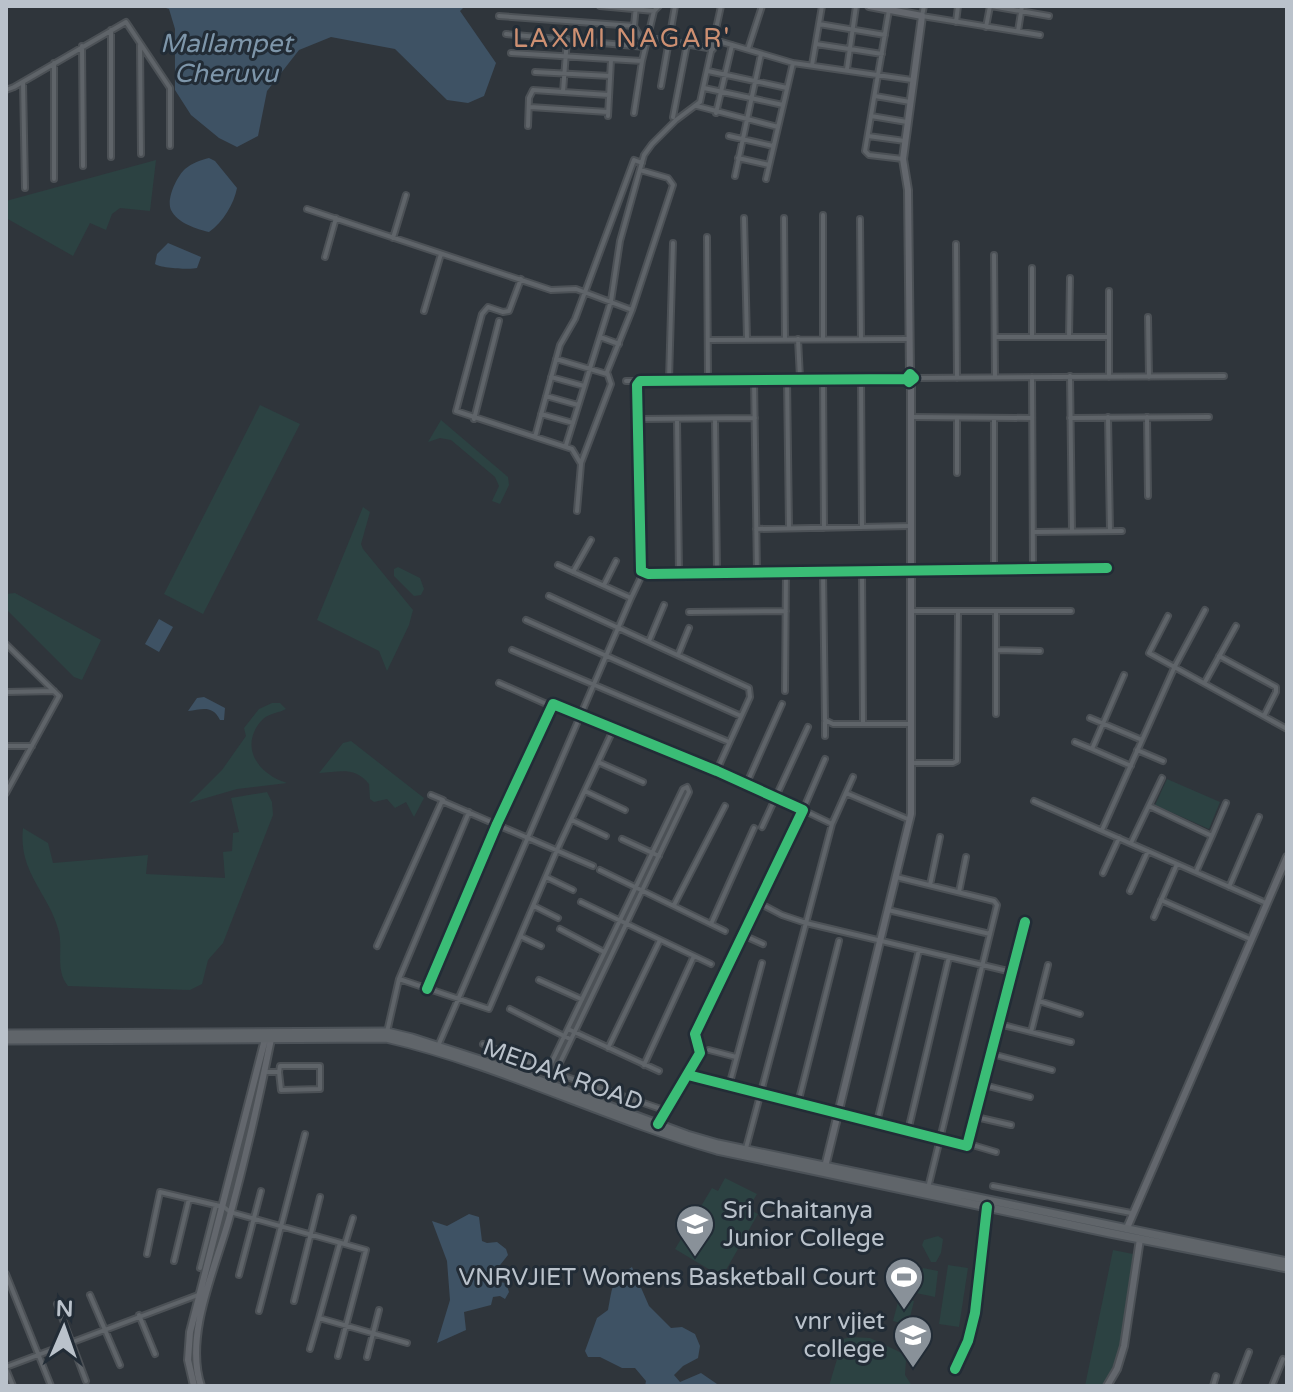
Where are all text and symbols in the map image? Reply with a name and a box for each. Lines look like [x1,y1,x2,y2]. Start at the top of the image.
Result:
district label: LAXMI NAGAR' [513,23,731,54]
water label: Mallampet Cheruvu [160,28,295,89]
street label: MEDAK ROAD [479,1033,647,1117]
place label: Sri Chaitanya Junior College [723,1196,885,1253]
school or university icon: Sri Chaitanya Junior College [674,1203,716,1258]
sports icon: VNRVJIET Womens Basketball Court [883,1256,925,1311]
place label: VNRVJIET Womens Basketball Court [458,1263,876,1292]
north arrow [24,1288,104,1368]
text: N [55,1296,74,1322]
place label: vnr vjiet college [795,1307,885,1364]
school or university icon: vnr vjiet college [892,1314,934,1369]

